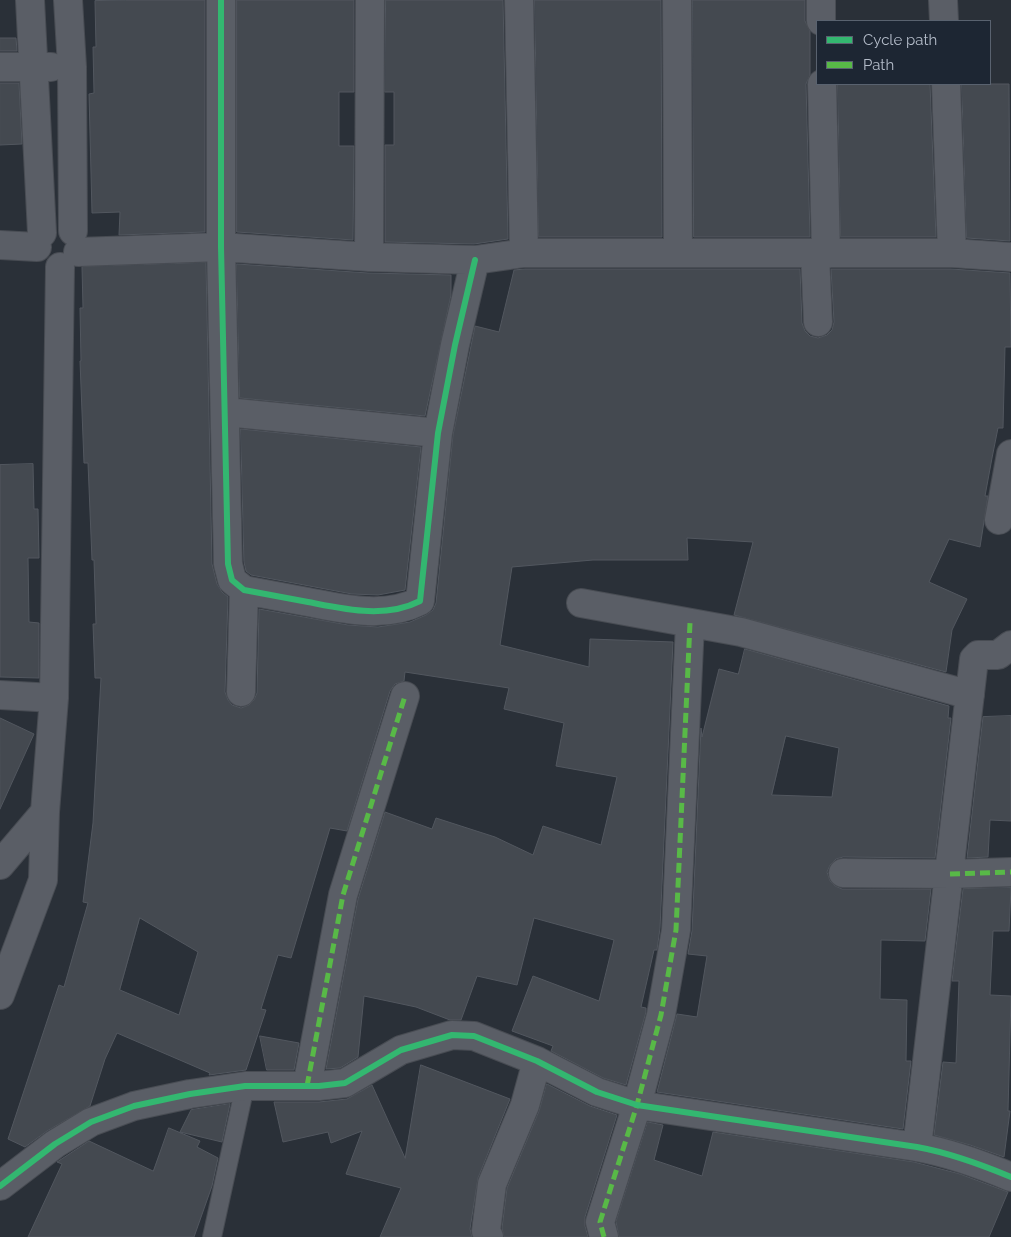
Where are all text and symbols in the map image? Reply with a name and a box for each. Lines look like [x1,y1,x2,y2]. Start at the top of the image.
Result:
legend [816,20,991,85]
text: Cycle path [863,31,937,49]
text: Path [863,56,894,74]

